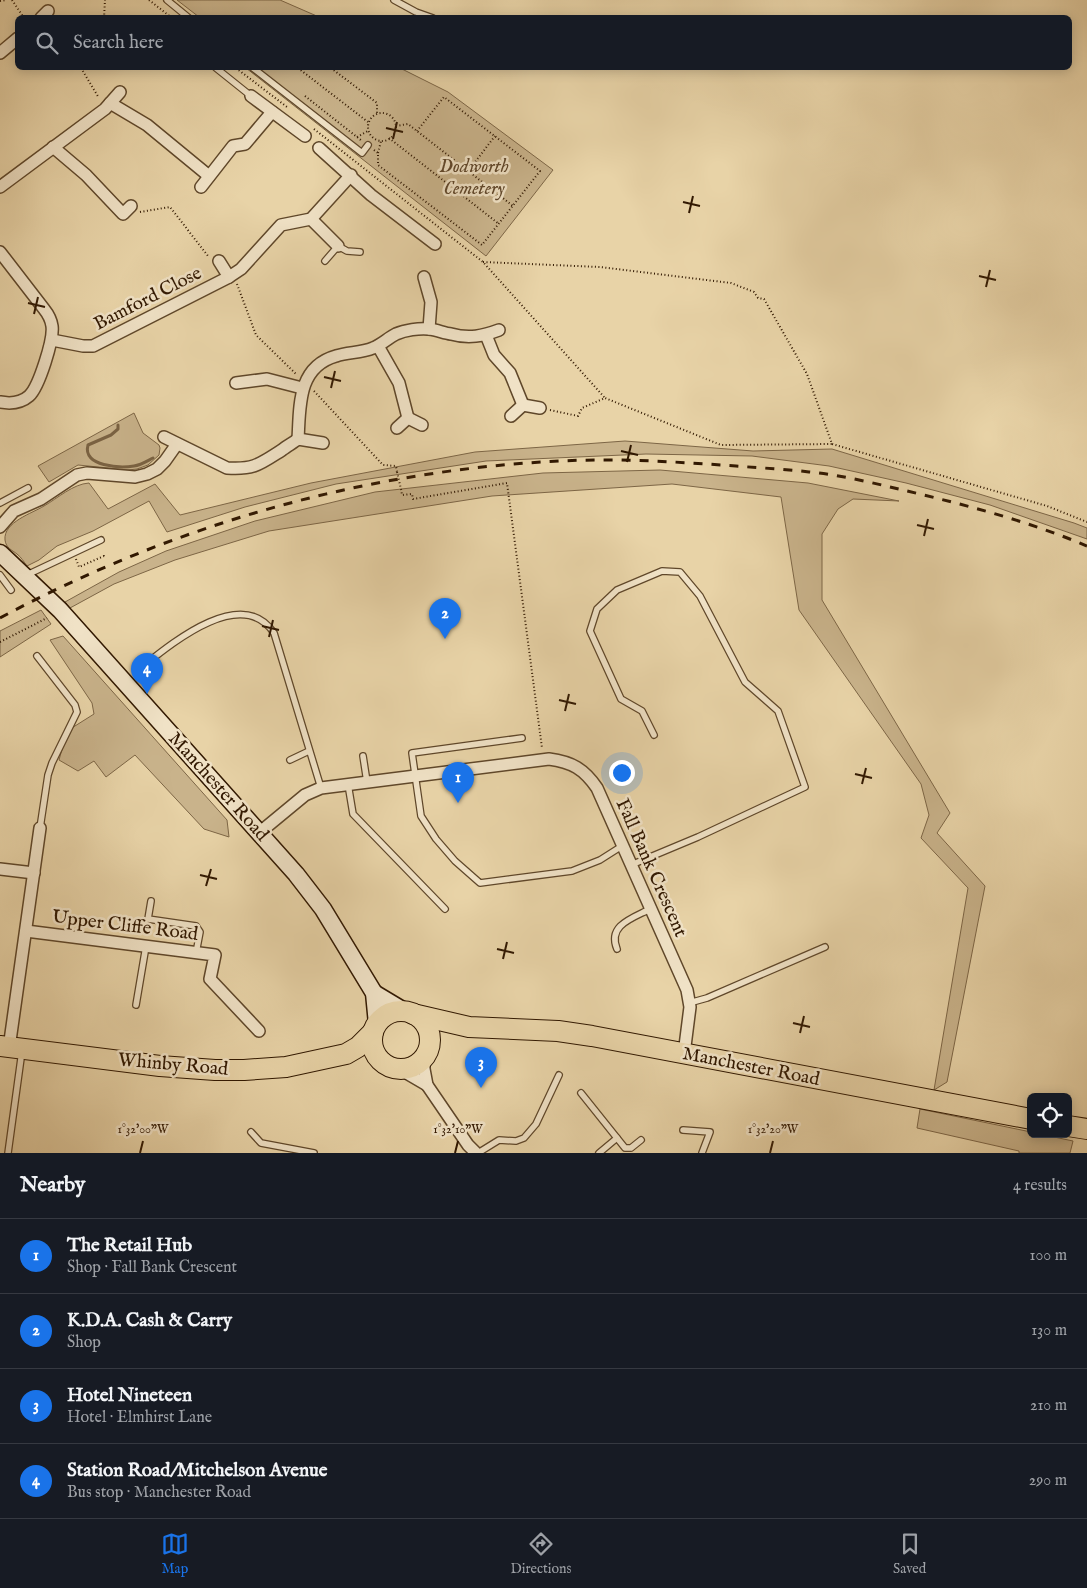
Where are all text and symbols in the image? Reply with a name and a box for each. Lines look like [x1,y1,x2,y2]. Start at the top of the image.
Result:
search box [15,15,1072,70]
icon: search [33,29,61,57]
text: Search here [73,31,164,55]
park label: Dodworth Cemetery [439,155,509,201]
street label: Bamford Close [90,261,206,336]
pin: 2 [429,598,461,639]
pin: 4 [131,653,163,694]
street label: Manchester Road [163,727,274,847]
your location [609,760,635,786]
pin: 1 [442,762,474,803]
street label: Fall Bank Crescent [610,795,692,941]
street label: Upper Cliffe Road [51,905,200,947]
street label: Manchester Road [680,1042,822,1092]
pin: 3 [465,1047,497,1088]
street label: Whinby Road [117,1048,230,1082]
map controls [1027,1093,1072,1138]
button: locate [1027,1093,1072,1138]
text: 1°32'00"W [118,1122,169,1137]
text: 1°32'10"W [433,1122,483,1137]
text: 1°32'20"W [748,1122,799,1137]
text: Nearby [20,1172,85,1199]
text: 4 results [1013,1176,1067,1196]
text: The Retail Hub [67,1234,192,1258]
text: 1 [33,1246,39,1266]
text: 100 m [1030,1246,1067,1266]
text: Shop · Fall Bank Crescent [67,1258,237,1278]
text: K.D.A. Cash & Carry [67,1309,232,1333]
text: 2 [32,1321,40,1341]
text: 130 m [1031,1321,1067,1341]
text: Shop [67,1333,101,1353]
text: Hotel Nineteen [67,1384,192,1408]
text: 3 [33,1396,39,1416]
text: 210 m [1030,1396,1067,1416]
text: Hotel · Elmhirst Lane [67,1408,212,1428]
text: Station Road/Mitchelson Avenue [67,1459,328,1483]
text: 4 [32,1471,40,1491]
text: 290 m [1029,1471,1067,1491]
text: Bus stop · Manchester Road [67,1483,251,1503]
tab: Map [161,1530,189,1578]
tab: Directions [510,1530,571,1578]
tab: Saved [893,1530,926,1578]

